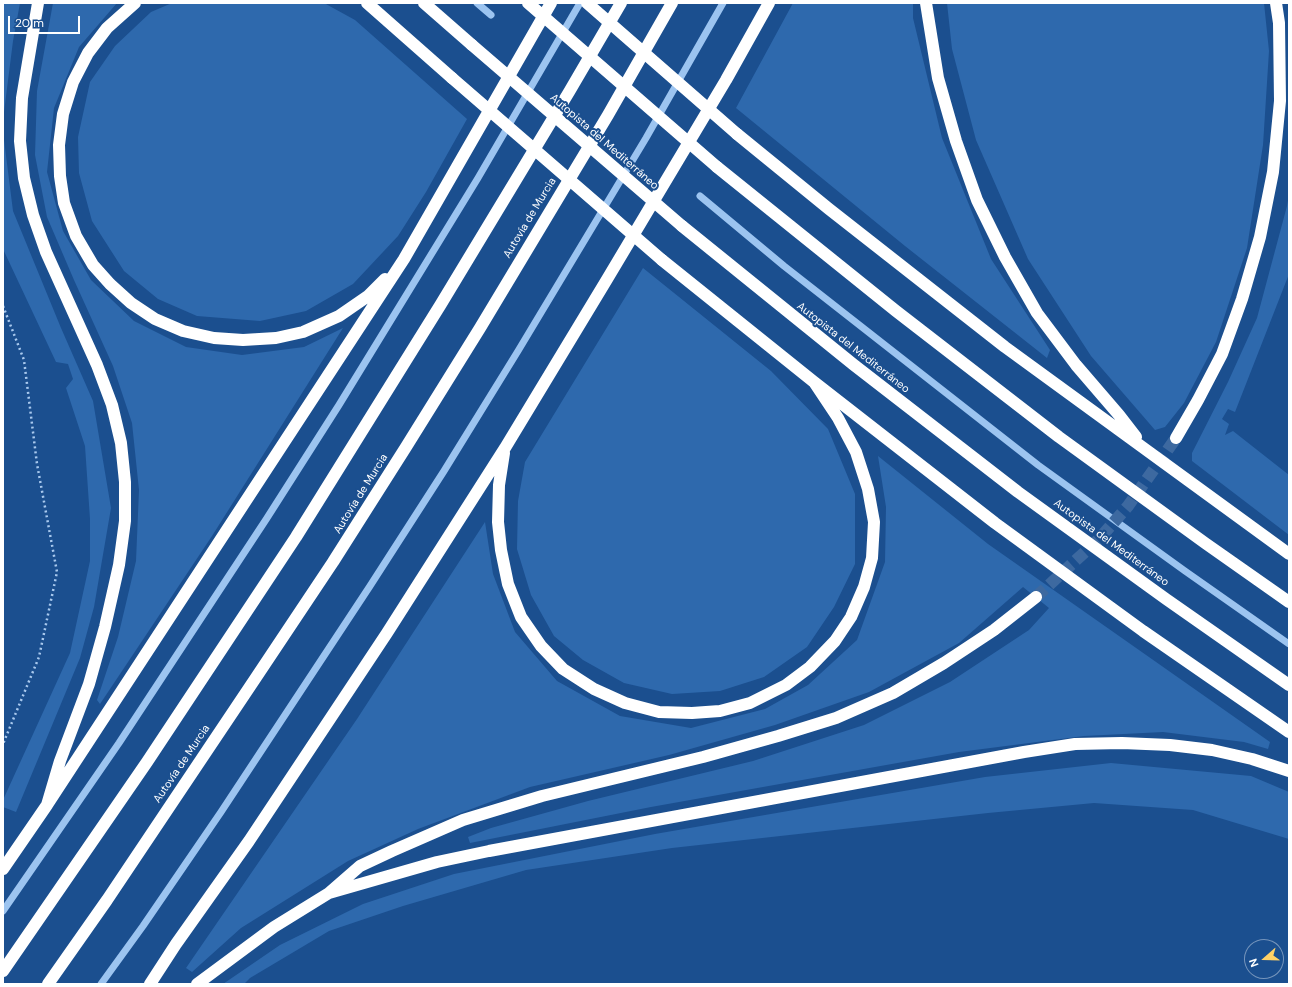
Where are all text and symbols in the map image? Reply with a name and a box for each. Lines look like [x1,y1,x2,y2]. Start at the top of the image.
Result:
scale bar [10,8,82,34]
text: 20 m [15,15,44,31]
street label: Autopista del Mediterráneo [547,91,661,193]
street label: Autovía de Murcia [501,175,559,261]
street label: Autopista del Mediterráneo [794,300,912,396]
street label: Autovía de Murcia [331,452,391,536]
street label: Autopista del Mediterráneo [1051,497,1171,589]
street label: Autovía de Murcia [151,722,213,806]
north arrow [1244,939,1284,979]
text: N [1246,957,1262,969]

